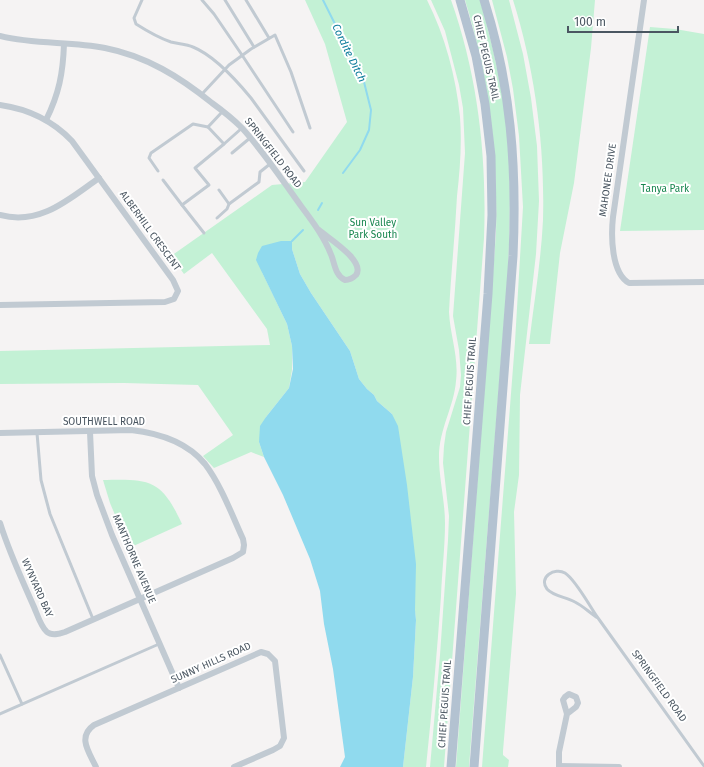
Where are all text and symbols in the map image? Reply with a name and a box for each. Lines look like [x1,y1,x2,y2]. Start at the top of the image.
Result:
scale bar [568,8,678,34]
street label: CHIEF PEGUIS TRAIL [470,14,502,102]
text: 100 m [574,15,606,29]
water label: Cordite Ditch [329,22,369,84]
street label: SPRINGFIELD ROAD [242,116,304,190]
street label: MAHONEE DRIVE [597,143,619,217]
park label: Tanya Park [641,183,690,195]
street label: ALBERHILL CRESCENT [117,189,184,274]
park label: Sun Valley Park South [349,217,397,241]
street label: CHIEF PEGUIS TRAIL [461,337,479,425]
street label: SOUTHWELL ROAD [63,416,145,428]
street label: MANTHORNE AVENUE [110,513,158,605]
street label: WYNYARD BAY [19,557,56,620]
street label: SUNNY HILLS ROAD [169,640,253,686]
street label: SPRINGFIELD ROAD [629,648,689,724]
street label: CHIEF PEGUIS TRAIL [436,660,454,748]

